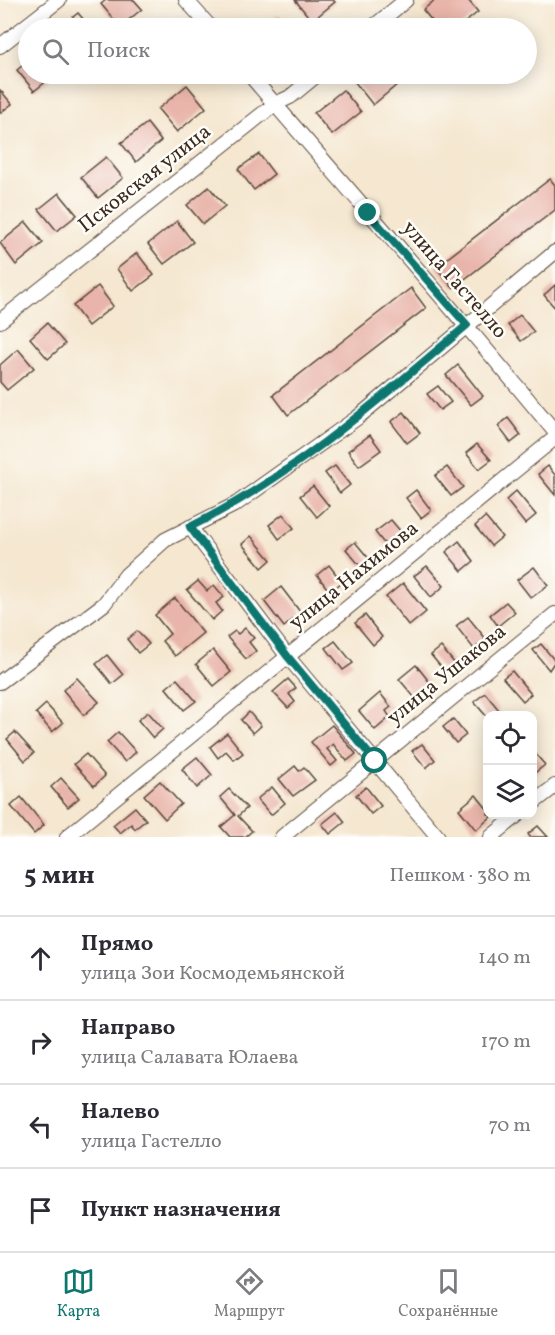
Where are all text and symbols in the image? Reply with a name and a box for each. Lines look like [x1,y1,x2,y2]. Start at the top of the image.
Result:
search box [18,18,537,84]
icon: search [39,35,72,68]
text: Поиск [87,36,150,67]
street label: Псковская улица [72,118,218,240]
route end [354,199,380,225]
street label: улица Гастелло [395,215,513,345]
street label: улица Нахимова [283,515,425,637]
street label: улица Ушакова [381,618,513,732]
map controls [483,711,537,819]
button: locate [483,711,537,765]
route start [361,747,387,773]
button: layers [483,765,537,819]
text: 5 мин [24,858,95,894]
text: Пешком · 380 m [390,862,531,890]
text: Прямо [81,929,153,960]
icon: ahead [24,942,57,975]
text: 140 m [478,944,531,972]
text: улица Зои Космодемьянской [81,960,345,988]
text: Направо [81,1013,175,1044]
icon: right [24,1026,57,1059]
text: 170 m [481,1028,531,1056]
text: улица Салавата Юлаева [81,1044,299,1072]
text: Налево [81,1097,160,1128]
icon: left [24,1110,57,1143]
text: 70 m [488,1112,531,1140]
text: улица Гастелло [81,1128,222,1156]
icon: arrive [24,1194,57,1227]
text: Пункт назначения [81,1195,281,1226]
tab: Карта [57,1265,100,1323]
tab: Маршрут [214,1265,285,1323]
tab: Сохранённые [398,1265,498,1323]

